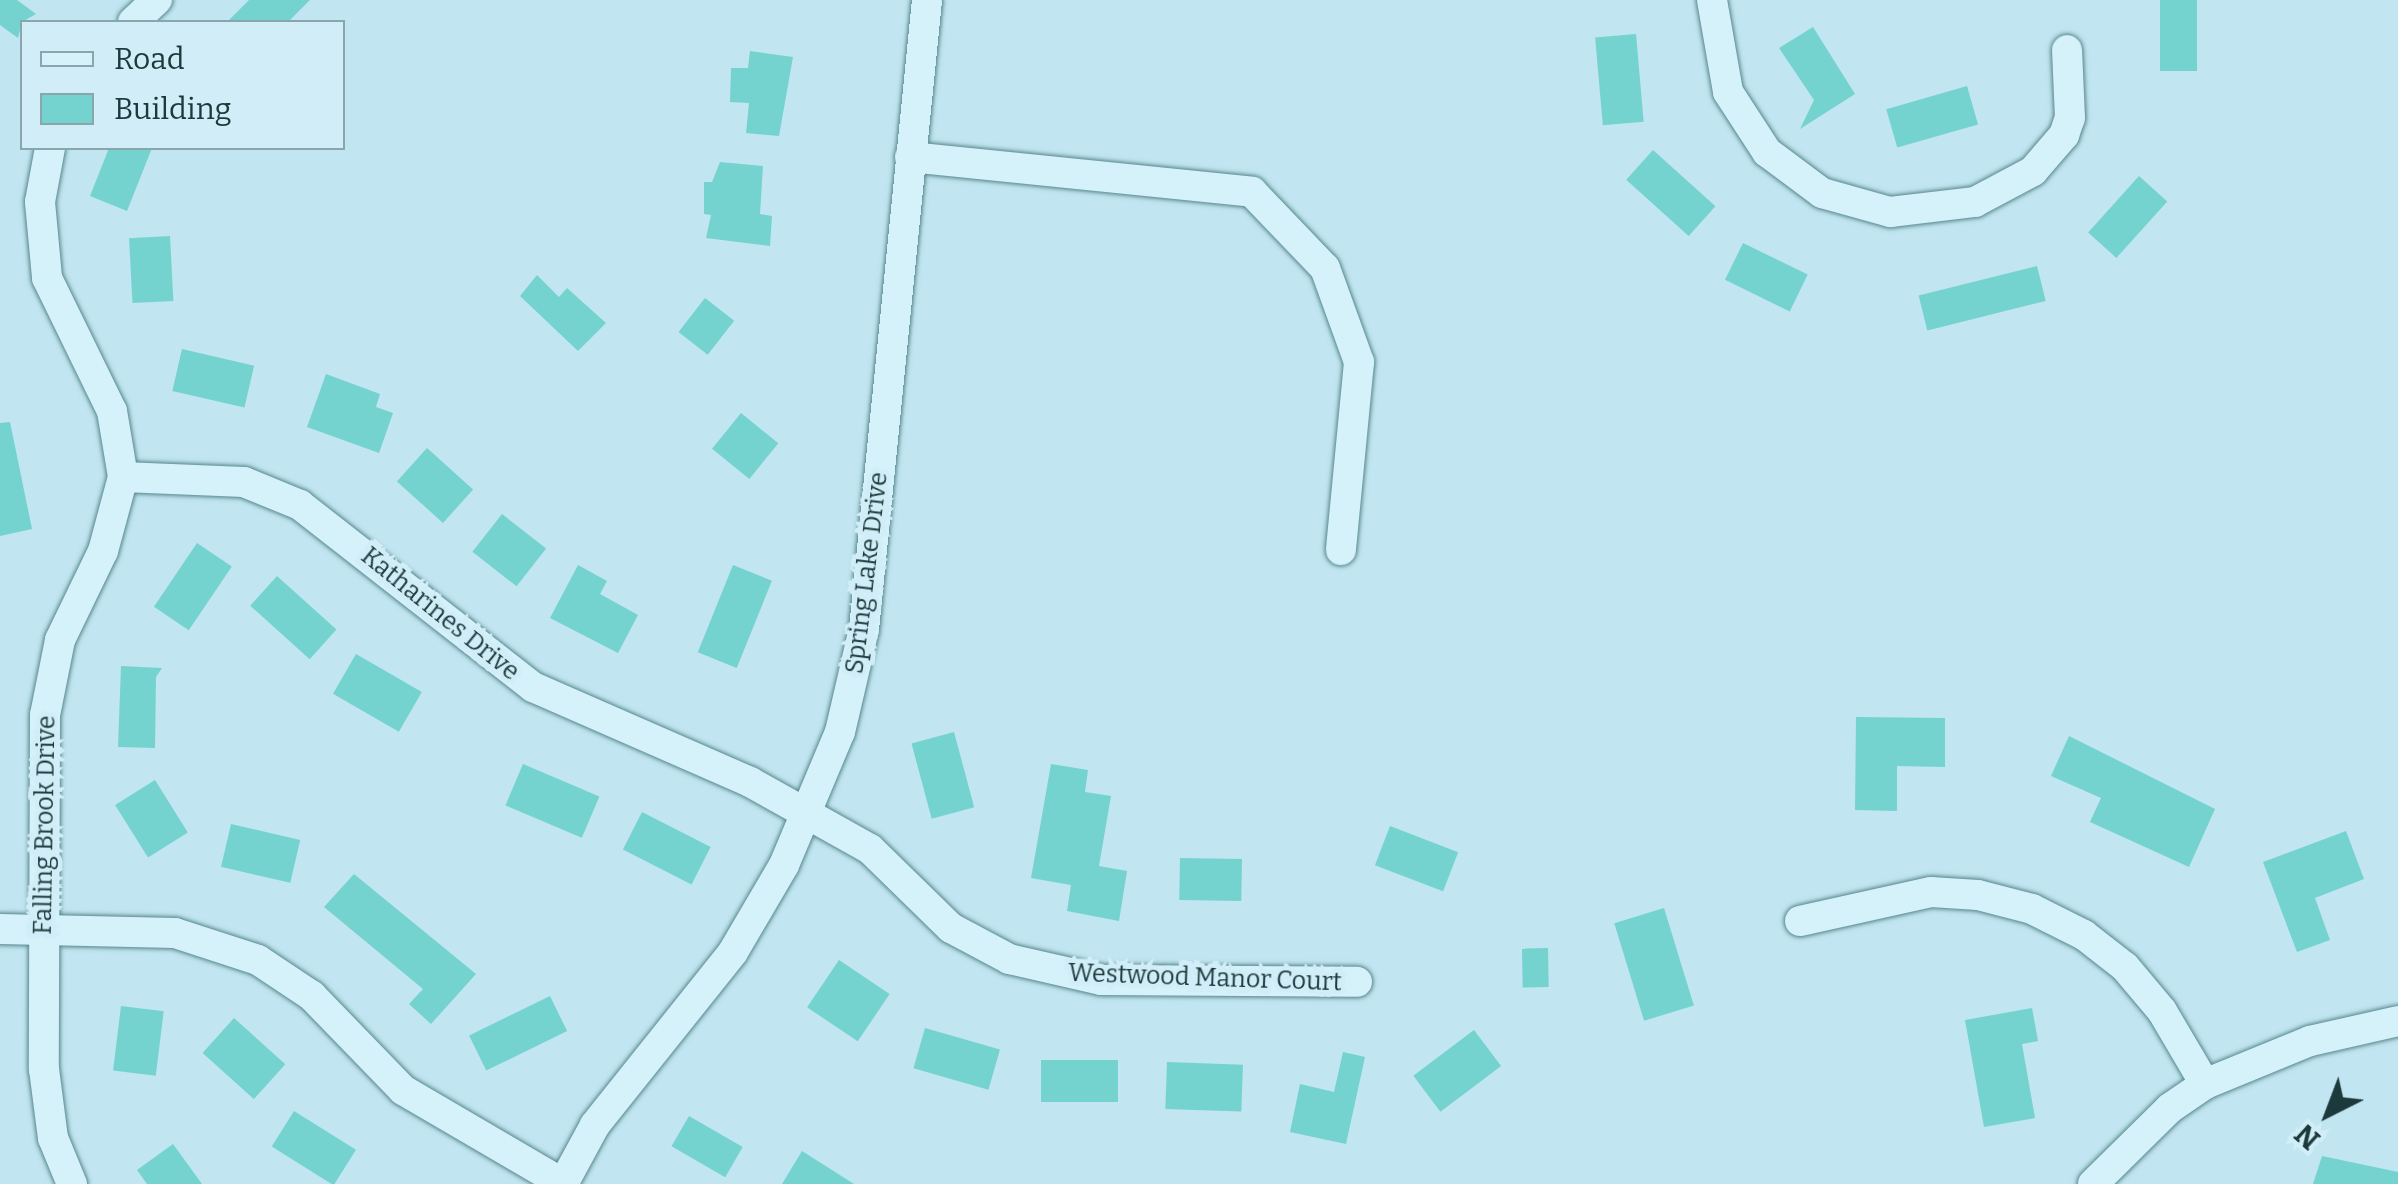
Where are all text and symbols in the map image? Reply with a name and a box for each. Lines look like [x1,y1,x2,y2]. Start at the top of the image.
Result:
legend [20,20,345,150]
text: Road [114,41,185,77]
text: Building [114,91,232,127]
street label: Spring Lake Drive [840,471,894,675]
street label: Katharines Drive [355,541,525,687]
street label: Falling Brook Drive [28,715,62,935]
street label: Westwood Manor Court [1068,958,1342,998]
north arrow [2278,1064,2378,1164]
text: N [2289,1117,2327,1156]

